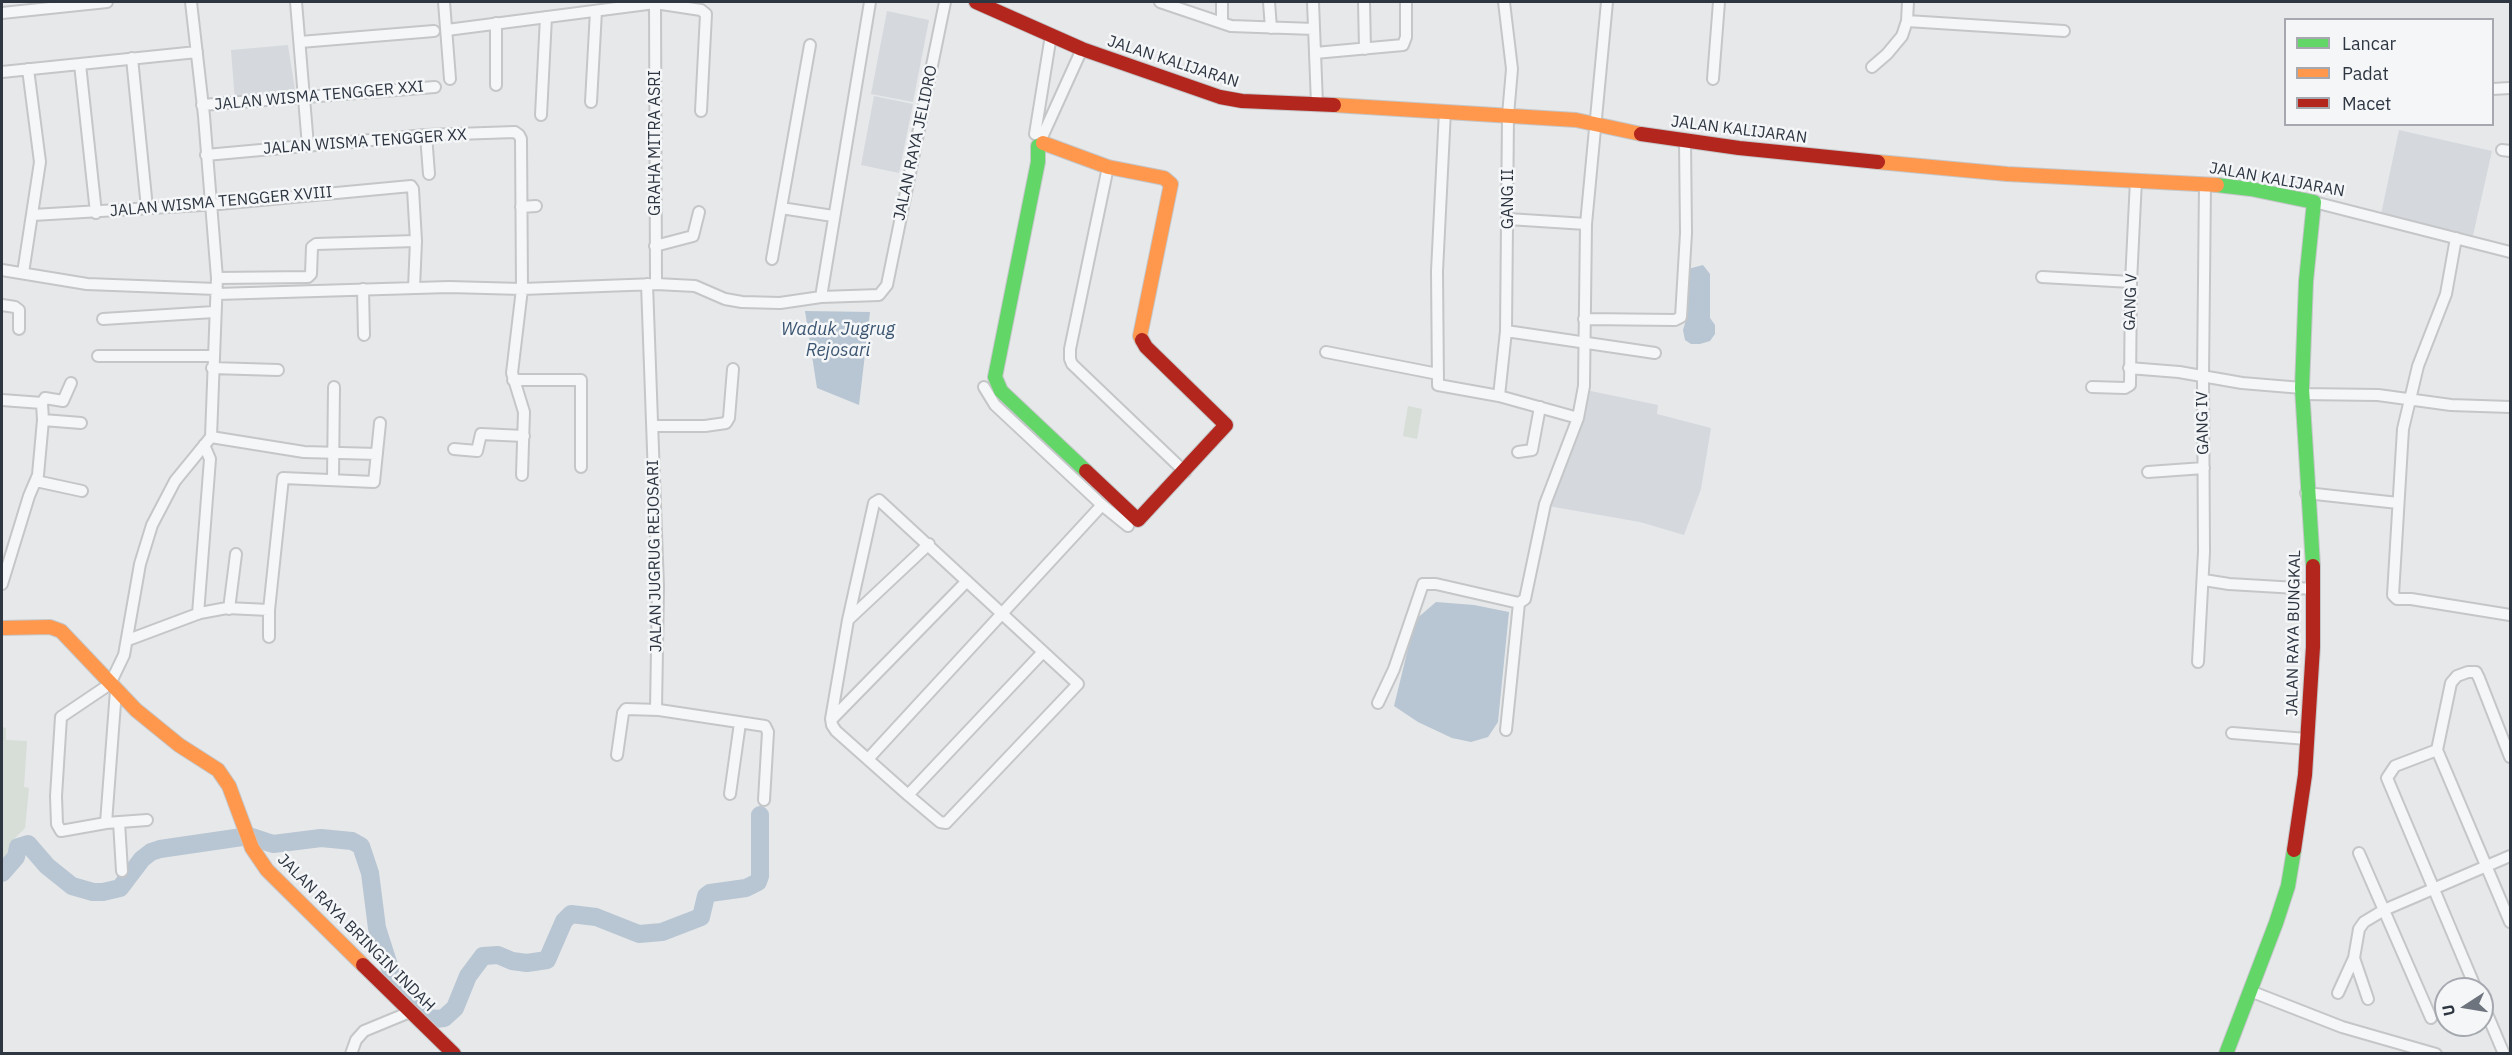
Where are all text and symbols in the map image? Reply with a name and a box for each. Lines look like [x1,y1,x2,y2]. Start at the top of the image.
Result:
legend [2284,18,2494,126]
street label: JALAN KALIJARAN [1105,32,1241,92]
text: Lancar [2342,32,2396,55]
text: Padat [2342,62,2389,85]
street label: JALAN RAYA JELIDRO [890,64,942,222]
street label: GRAHA MITRA ASRI [645,70,665,216]
street label: JALAN WISMA TENGGER XXI [213,77,425,115]
text: Macet [2342,92,2391,115]
street label: JALAN KALIJARAN [1670,112,1808,148]
street label: JALAN WISMA TENGGER XX [263,125,467,159]
street label: JALAN KALIJARAN [2208,159,2346,201]
street label: GANG II [1498,169,1518,229]
street label: JALAN WISMA TENGGER XVIII [109,183,333,221]
street label: GANG V [2120,273,2142,331]
water label: Waduk Jugrug Rejosari [781,319,895,362]
street label: GANG IV [2193,391,2213,455]
street label: JALAN JUGRUG REJOSARI [644,459,666,653]
street label: JALAN RAYA BUNGKAL [2283,550,2305,716]
street label: JALAN RAYA BRINGIN INDAH [273,850,439,1016]
north arrow [2434,977,2494,1037]
text: U [2437,1003,2459,1018]

